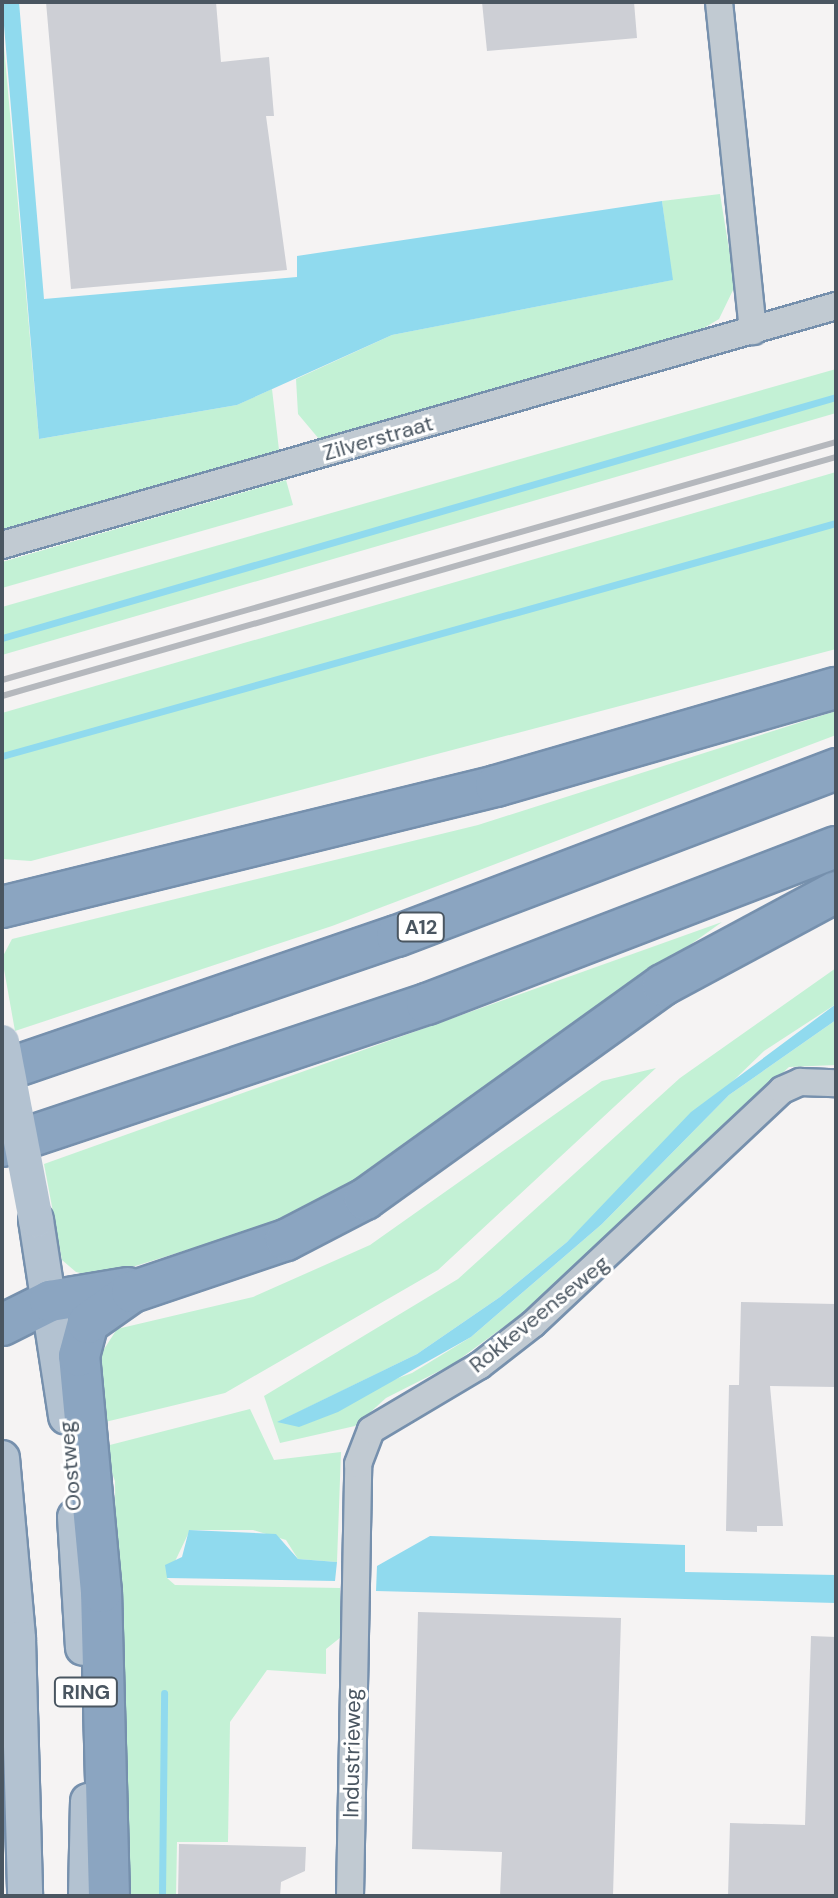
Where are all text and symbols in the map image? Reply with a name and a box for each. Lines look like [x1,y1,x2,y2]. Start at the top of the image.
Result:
street label: Zilverstraat [320,410,436,466]
road number: A12 [395,911,447,943]
street label: Rokkeveenseweg [464,1250,614,1378]
street label: Oostweg [53,1420,87,1512]
road number: RING [52,1676,120,1708]
street label: Industrieweg [338,1688,366,1818]

